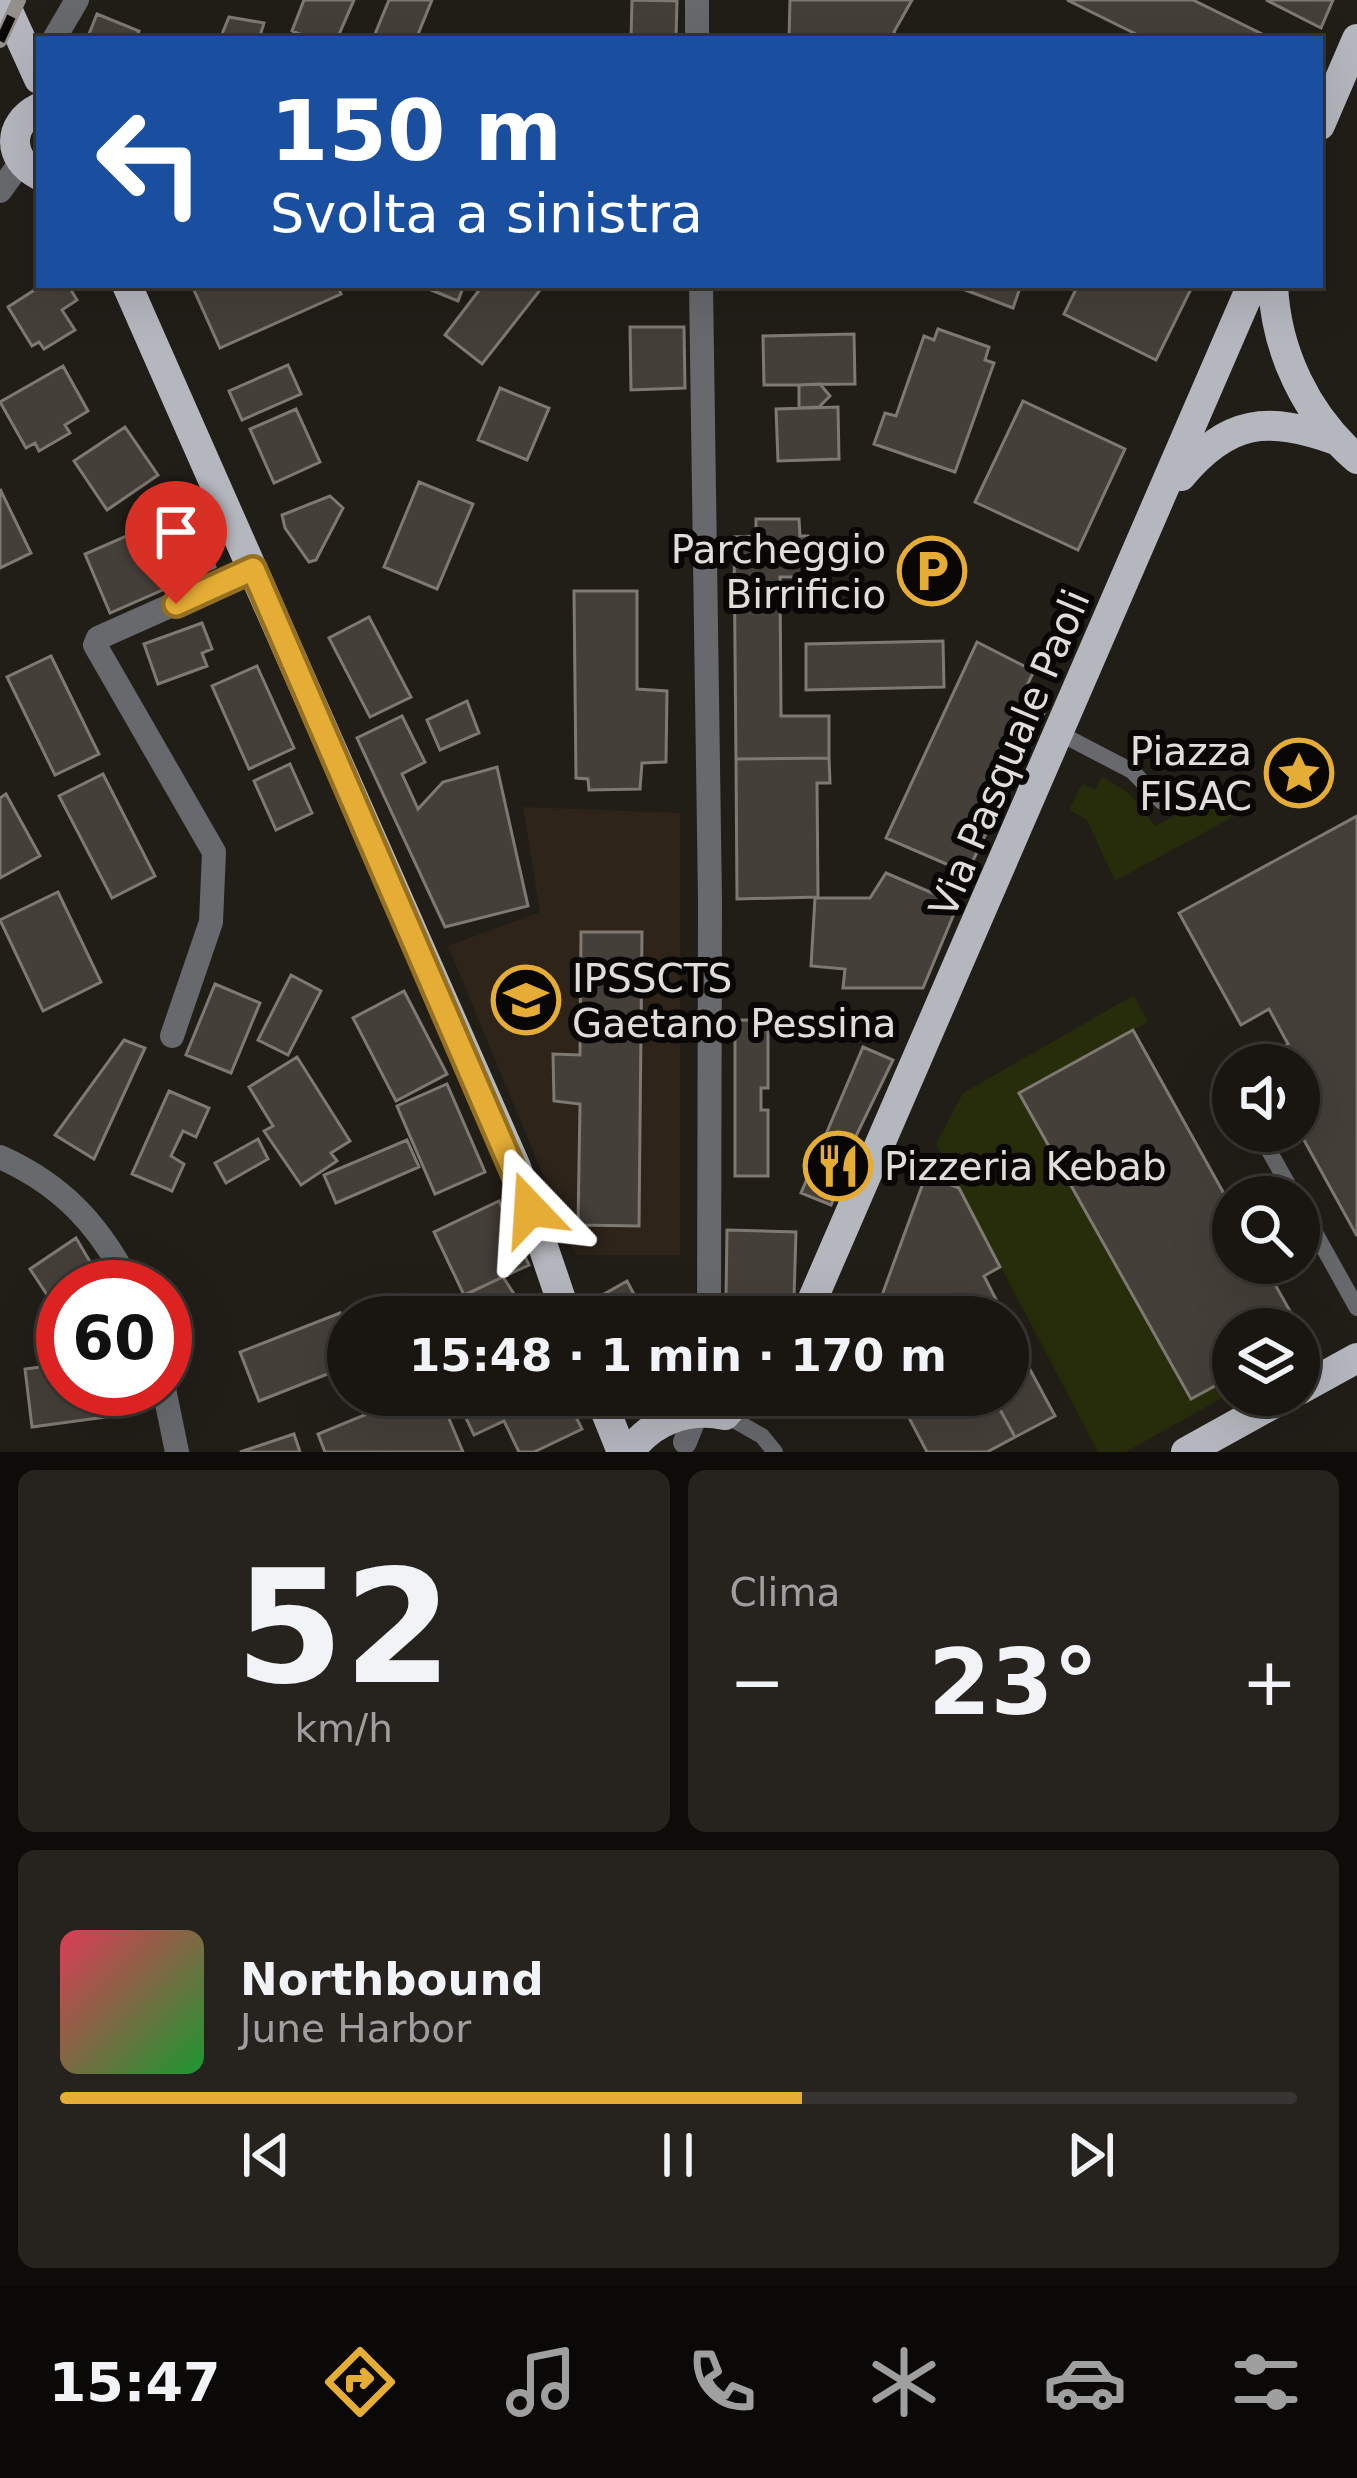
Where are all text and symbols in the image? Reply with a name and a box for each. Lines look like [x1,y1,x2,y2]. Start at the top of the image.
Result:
text: 150 m [270,82,562,180]
icon: left [72,84,228,240]
text: Svolta a sinistra [270,182,703,245]
pin [125,481,227,604]
icon: arrive [143,499,209,565]
place label: Parcheggio Birrificio [671,527,886,617]
parking icon: Parcheggio Birrificio [897,536,967,606]
street label: Via Pasquale Paoli [920,583,1099,923]
place label: Piazza FISAC [1130,729,1252,819]
place icon: Piazza FISAC [1264,738,1334,808]
place label: IPSSCTS Gaetano Pessina [572,956,897,1046]
school or university icon: IPSSCTS Gaetano Pessina [491,965,561,1035]
map controls [1212,1044,1320,1416]
button: sound [1212,1044,1320,1152]
restaurant icon: Pizzeria Kebab [803,1131,873,1201]
place label: Pizzeria Kebab [884,1144,1167,1189]
position arrow [467,1146,593,1272]
button: search [1212,1176,1320,1284]
speed limit sign: 60 [36,1260,192,1416]
button: layers [1212,1308,1320,1416]
text: 15:48 · 1 min · 170 m [409,1329,947,1382]
text: 52 [235,1537,452,1719]
text: Clima [730,1570,840,1615]
text: 23° [928,1630,1098,1735]
text: − [730,1644,785,1721]
text: + [1242,1644,1297,1721]
text: km/h [295,1706,393,1751]
text: Northbound [240,1953,544,2006]
text: June Harbor [240,2006,471,2051]
icon: previous [233,2122,299,2188]
icon: pause [645,2122,711,2188]
icon: next [1058,2122,1124,2188]
icon: directions [318,2340,402,2424]
icon: music [499,2340,583,2424]
icon: phone [680,2340,764,2424]
icon: climate [862,2340,946,2424]
icon: car [1043,2340,1127,2424]
icon: filters [1224,2340,1308,2424]
text: 15:47 [49,2351,221,2414]

